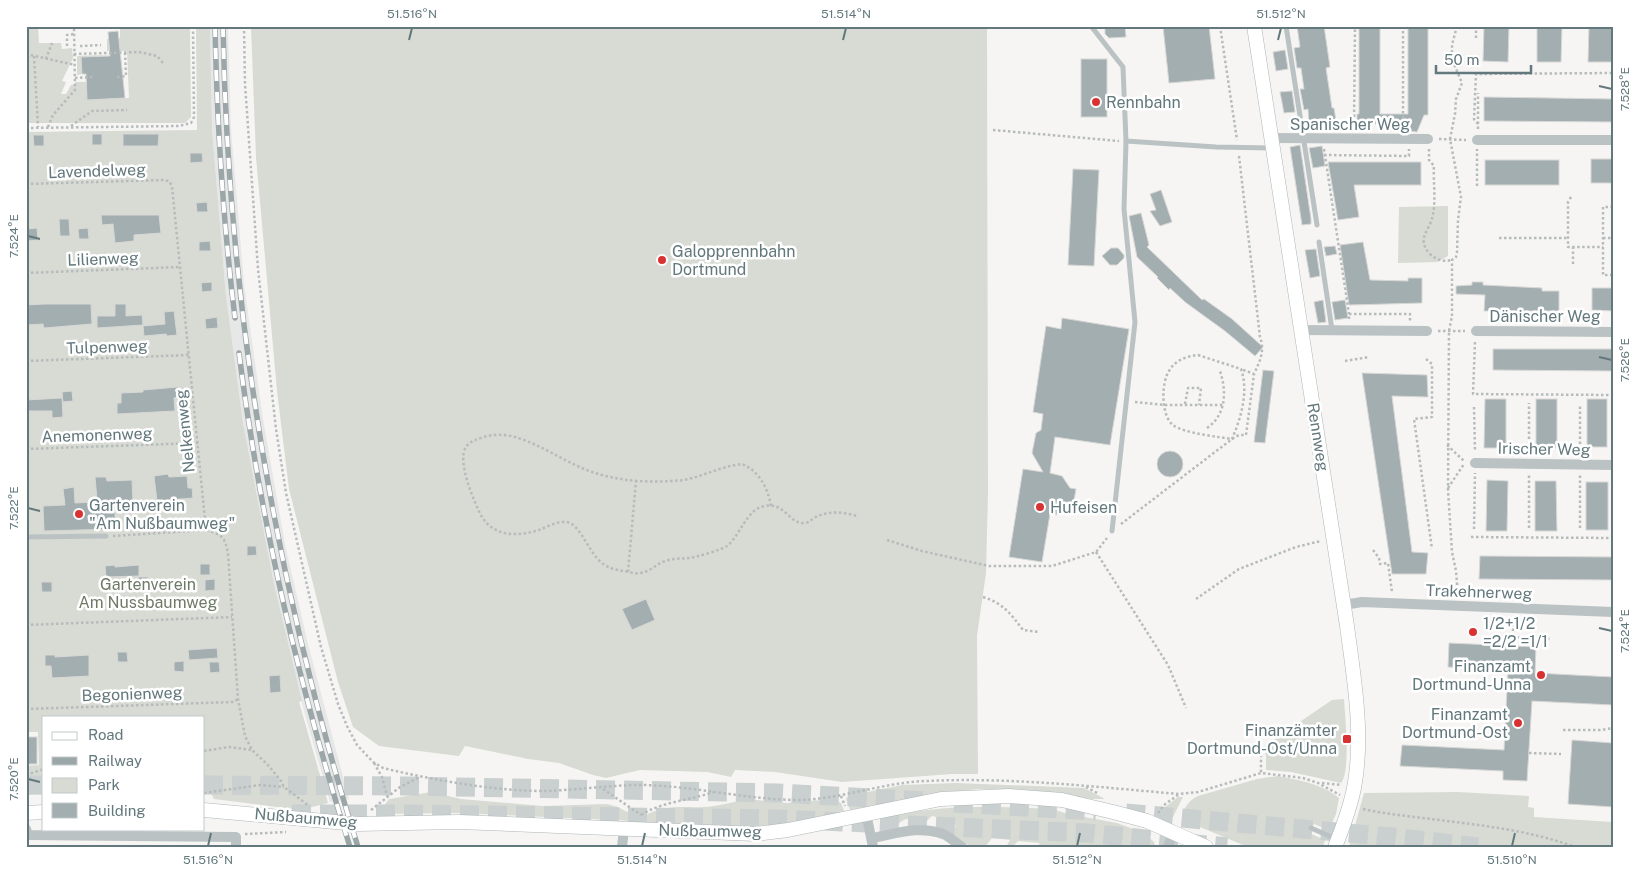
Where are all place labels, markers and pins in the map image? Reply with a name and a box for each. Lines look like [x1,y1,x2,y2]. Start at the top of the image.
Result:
place label: Rennbahn [1106,93,1181,112]
marker: Rennbahn [1090,96,1102,108]
place label: Galopprennbahn Dortmund [672,242,796,279]
marker: Galopprennbahn Dortmund [656,254,668,266]
place label: Gartenverein "Am Nußbaumweg" [89,496,235,533]
place label: Hufeisen [1050,498,1117,517]
marker: Hufeisen [1034,501,1046,513]
marker: Gartenverein "Am Nußbaumweg" [73,508,85,520]
place label: 1/2+1/2 =2/2 =1/1 [1483,614,1548,651]
marker: 1/2+1/2 =2/2 =1/1 [1467,626,1479,638]
place label: Finanzamt Dortmund-Unna [1412,657,1531,694]
marker: Finanzamt Dortmund-Unna [1535,669,1547,681]
place label: Finanzamt Dortmund-Ost [1402,705,1508,742]
marker: Finanzamt Dortmund-Ost [1512,717,1524,729]
place label: Finanzämter Dortmund-Ost/Unna [1187,721,1337,758]
marker: Finanzämter Dortmund-Ost/Unna [1341,733,1353,745]

